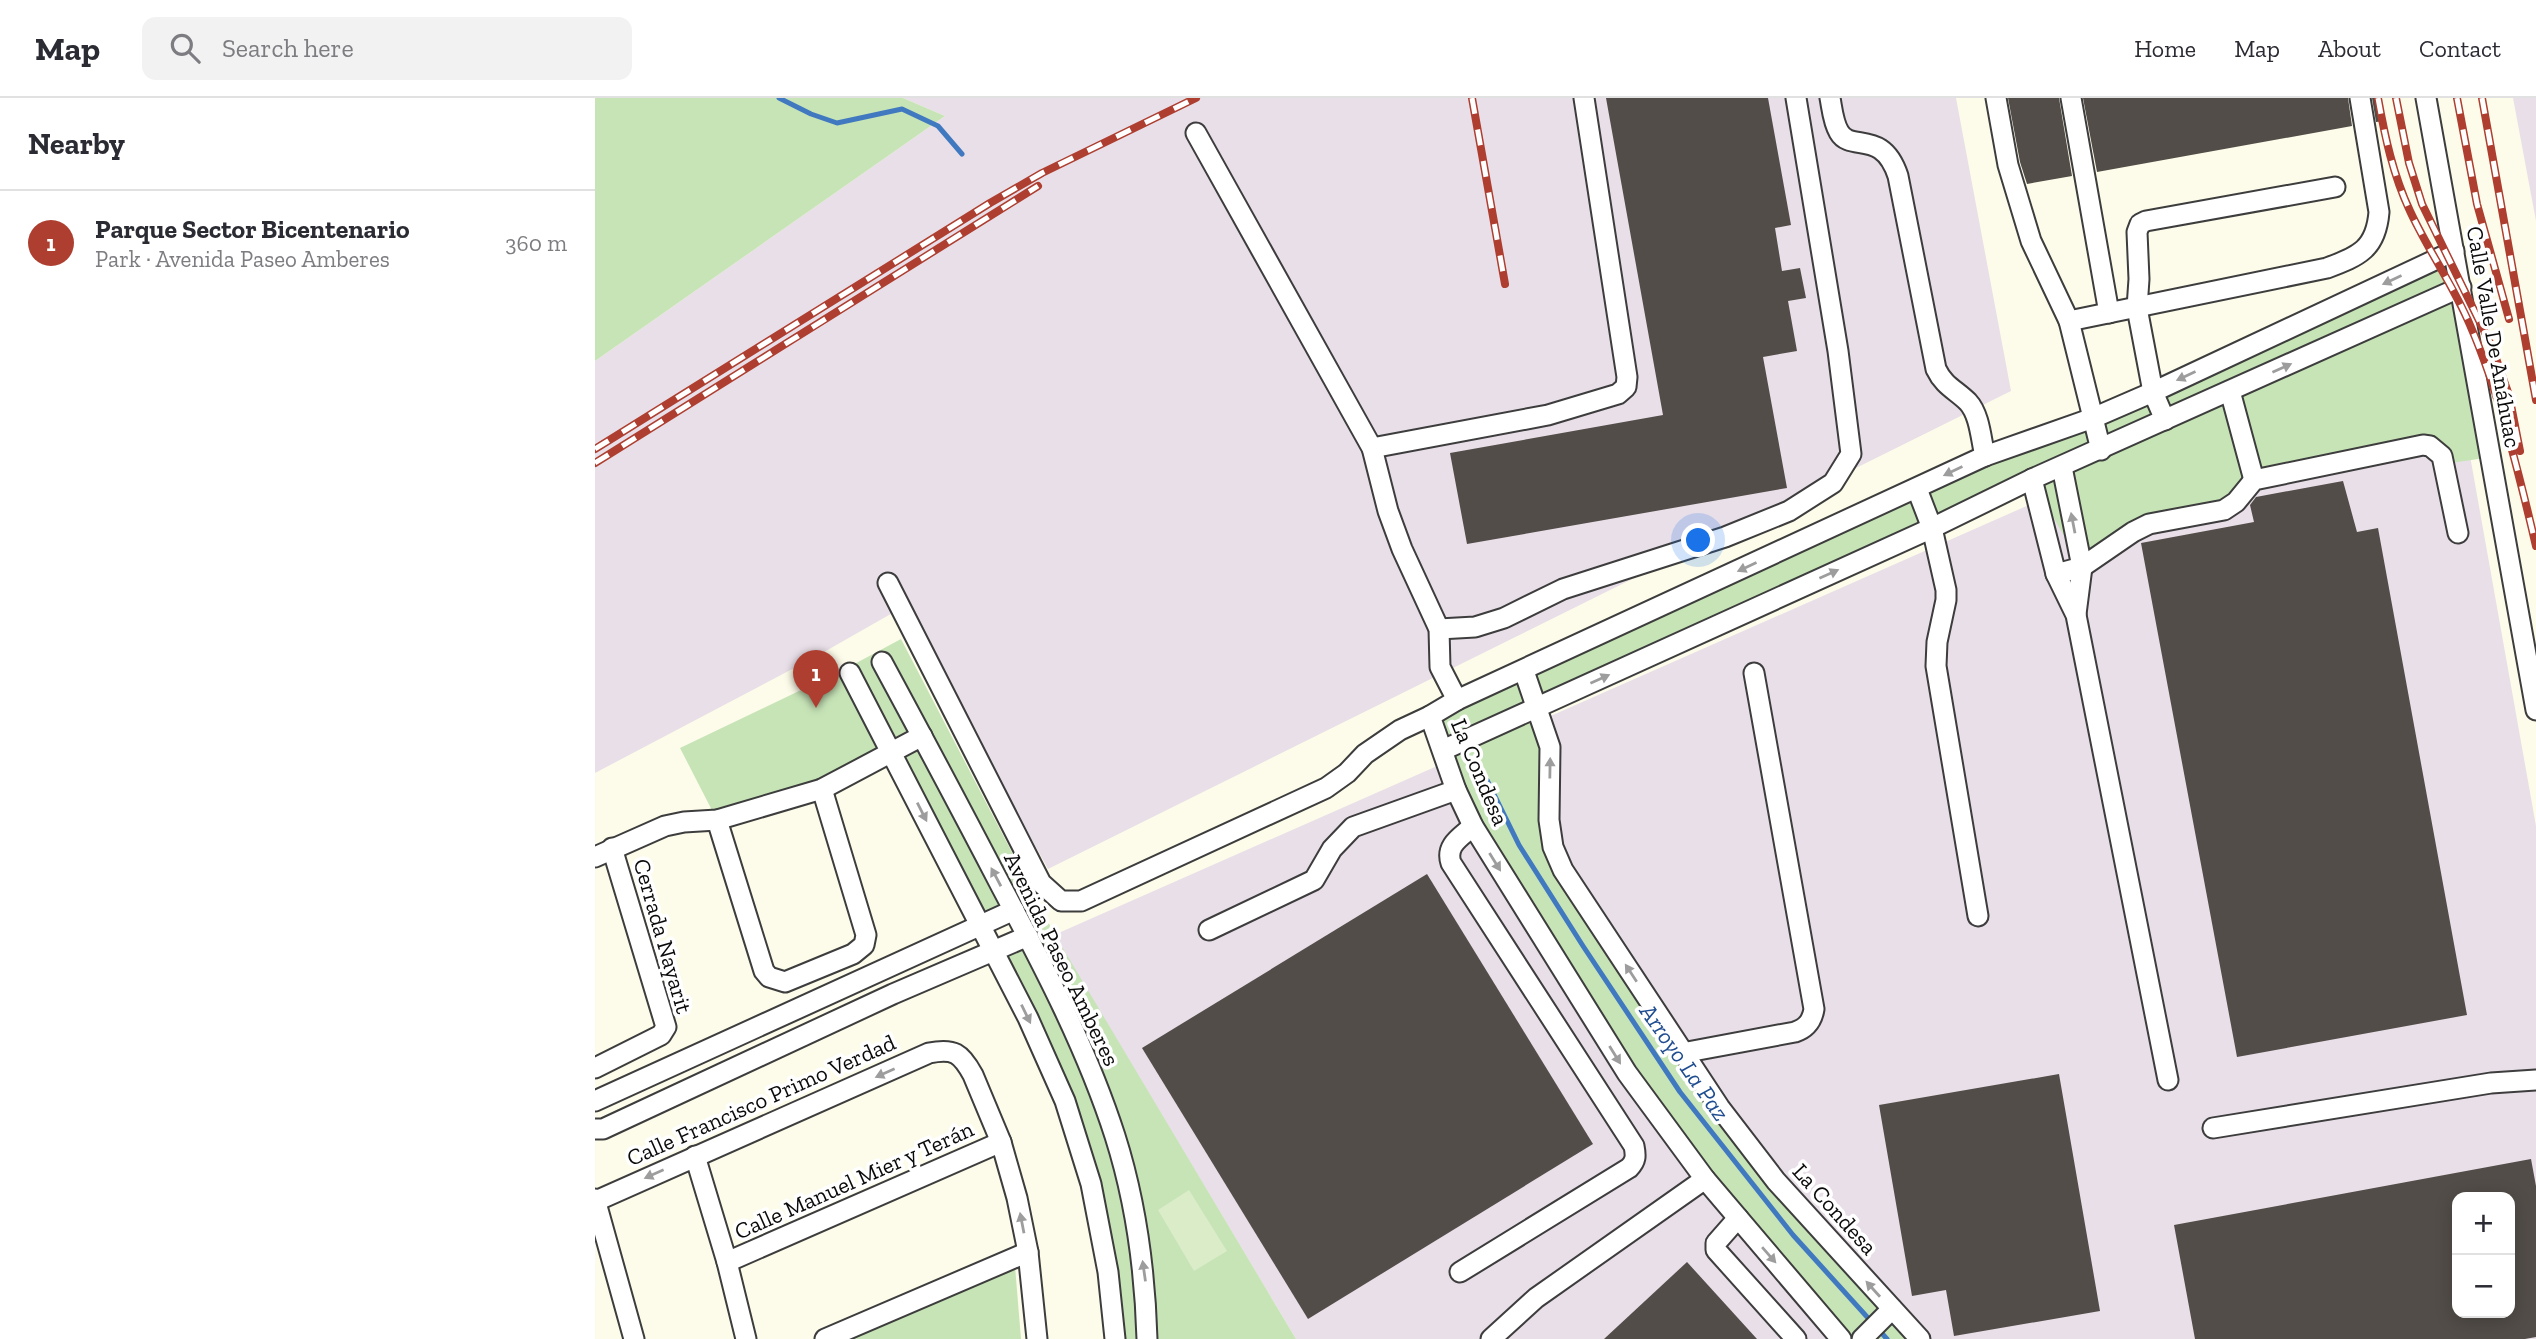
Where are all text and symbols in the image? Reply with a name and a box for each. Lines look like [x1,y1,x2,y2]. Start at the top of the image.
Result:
search box [142,17,632,80]
text: Map [35,29,100,68]
icon: search [166,29,204,67]
text: Search here [222,32,354,64]
text: Home [2134,34,2196,63]
text: Map [2234,34,2280,63]
text: About [2318,34,2381,63]
text: Contact [2419,34,2501,63]
text: Nearby [28,126,125,162]
text: Parque Sector Bicentenario [95,213,410,245]
street label: Calle Valle De Anáhuac [2461,224,2527,450]
text: 1 [46,229,56,257]
text: 360 m [505,229,567,257]
text: Park · Avenida Paseo Amberes [95,245,390,273]
one-way arrow [2382,274,2402,286]
one-way arrow [2271,362,2292,373]
one-way arrow [2176,371,2196,382]
one-way arrow [1943,466,1963,477]
one-way arrow [2067,512,2078,534]
your location [1681,523,1715,557]
one-way arrow [1737,562,1757,573]
one-way arrow [1819,568,1839,580]
pin: 1 [793,650,839,708]
one-way arrow [1590,673,1610,684]
street label: La Condesa [1445,714,1515,830]
one-way arrow [1544,757,1556,779]
one-way arrow [917,802,928,822]
street label: Avenida Paseo Amberes [998,848,1126,1070]
one-way arrow [1489,852,1501,871]
street label: Cerrada Nayarit [628,855,699,1017]
one-way arrow [991,867,1002,887]
one-way arrow [1624,964,1638,982]
water label: Arroyo La Paz [1633,997,1736,1126]
one-way arrow [1021,1004,1032,1024]
street label: Calle Francisco Primo Verdad [622,1028,900,1172]
one-way arrow [1609,1045,1622,1064]
one-way arrow [875,1067,895,1079]
street label: Calle Manuel Mier y Terán [730,1115,978,1245]
street label: La Condesa [1787,1158,1883,1260]
one-way arrow [644,1168,664,1180]
map controls [2452,1192,2515,1318]
button: + [2452,1192,2515,1255]
one-way arrow [1016,1212,1027,1234]
one-way arrow [1761,1246,1776,1263]
button: − [2452,1255,2515,1318]
one-way arrow [1138,1260,1149,1282]
one-way arrow [1865,1280,1881,1298]

